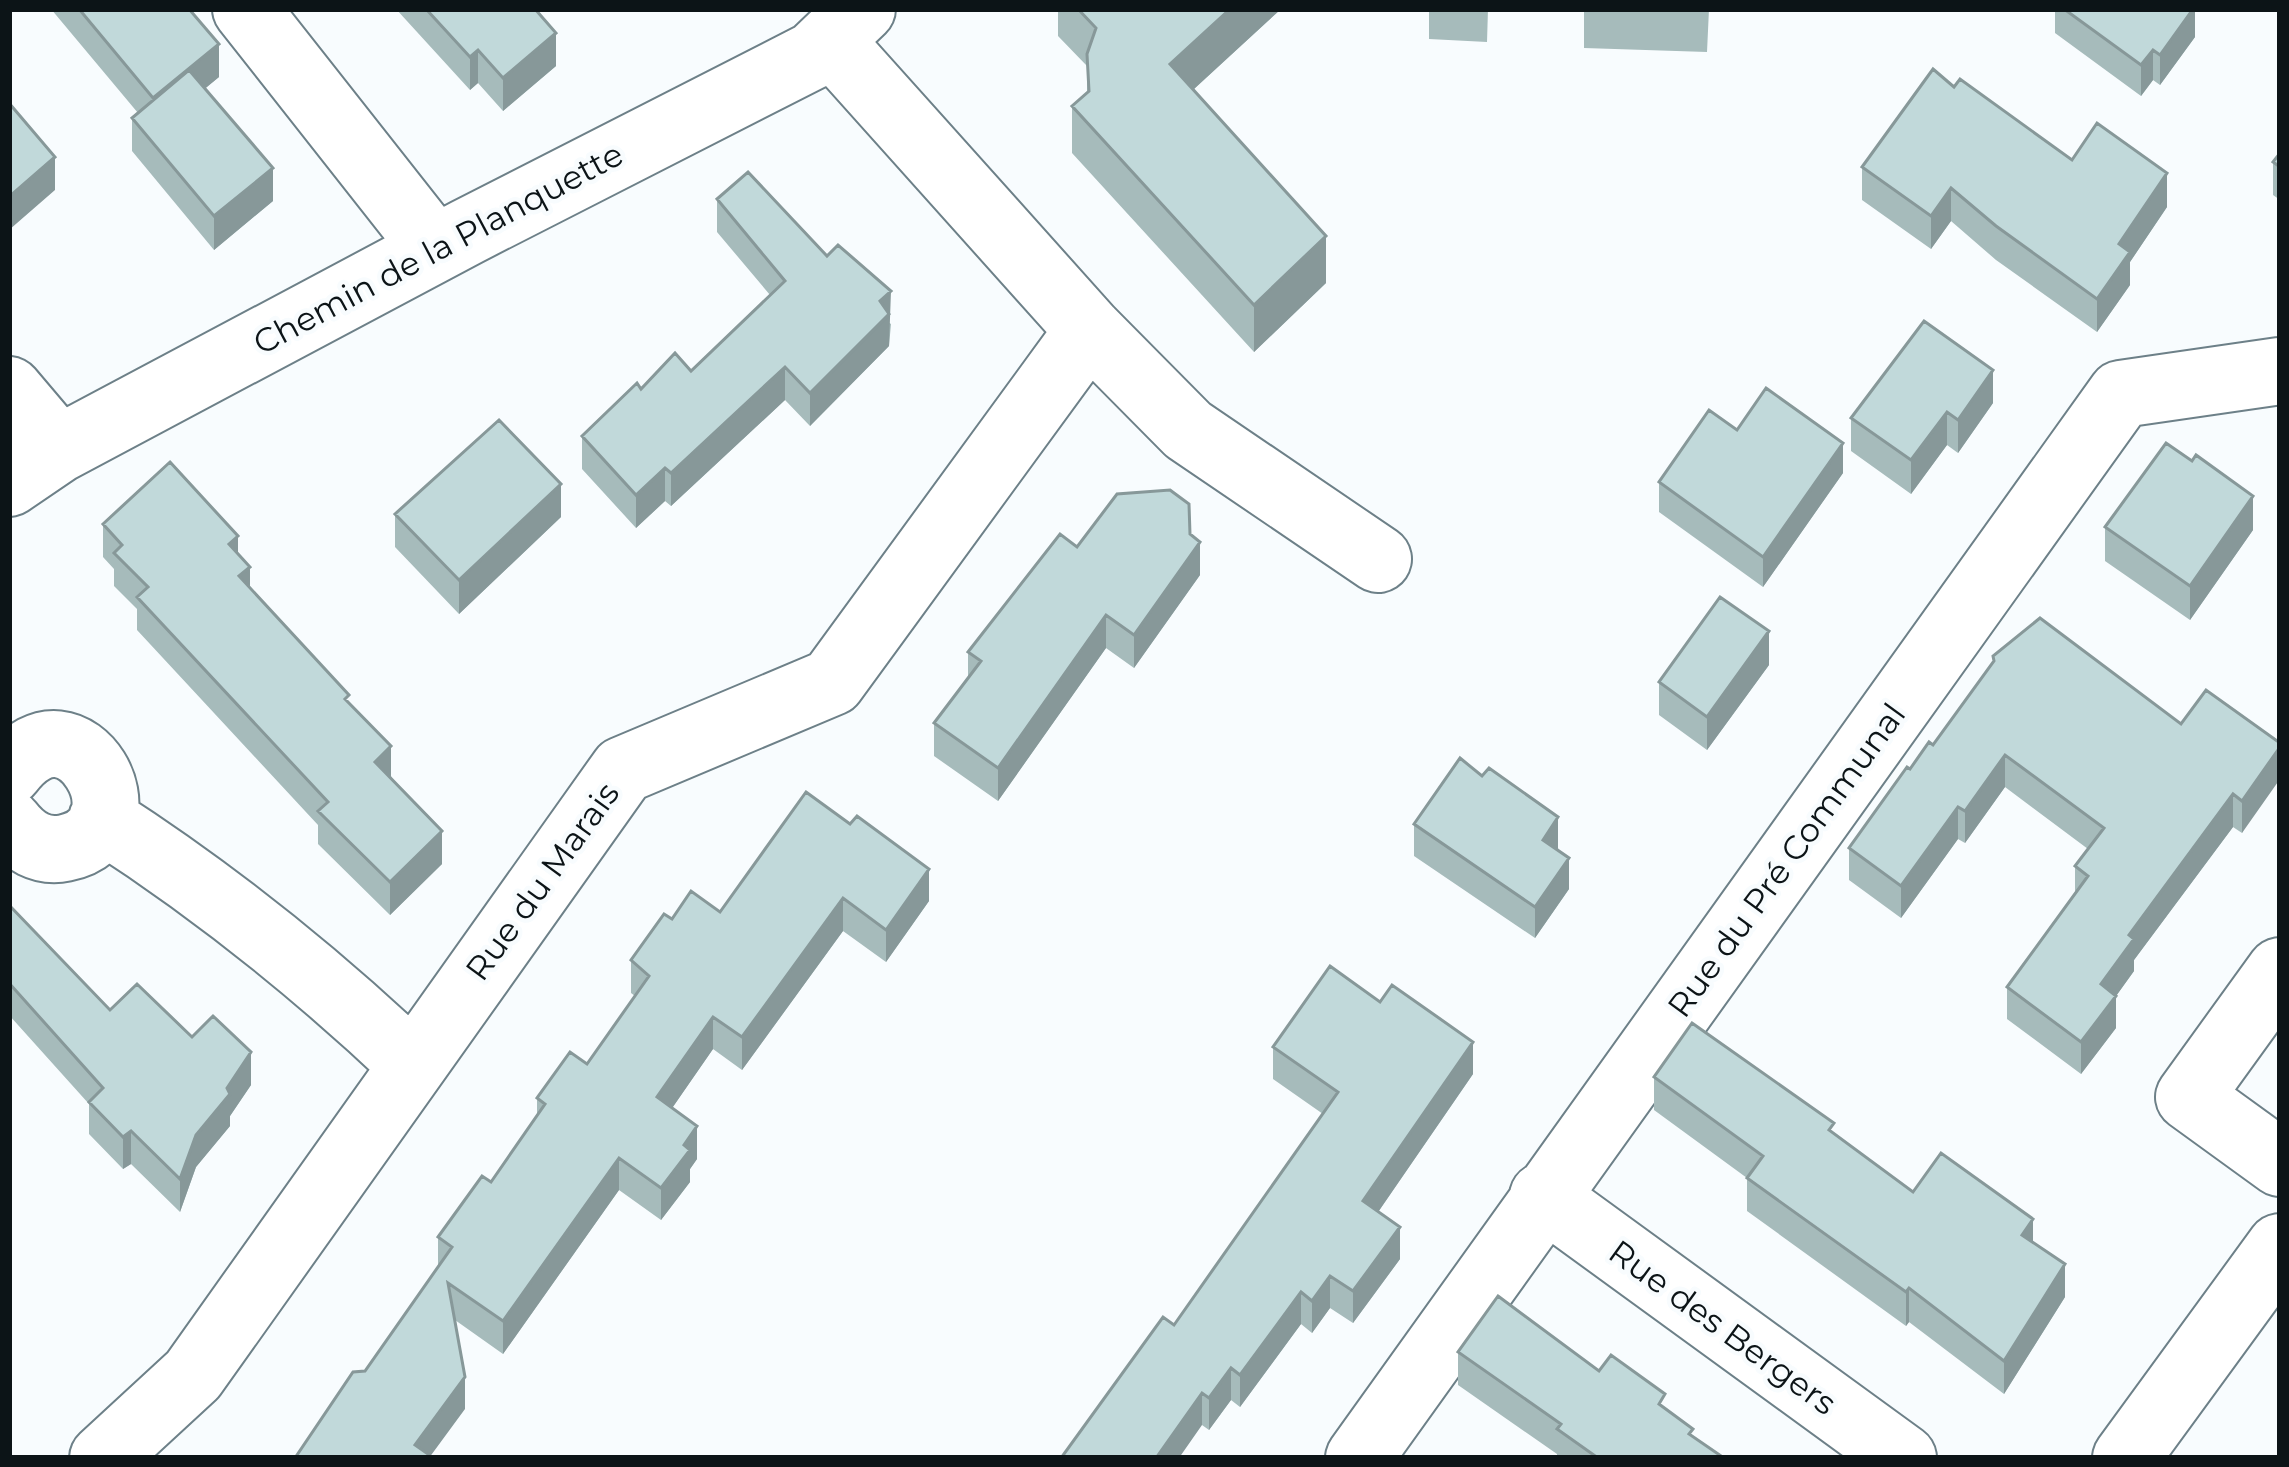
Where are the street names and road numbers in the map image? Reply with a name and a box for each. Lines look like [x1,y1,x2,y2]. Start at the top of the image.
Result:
street label: Chemin de la Planquette [246,133,630,363]
street label: Rue du Pré Communal [1659,695,1913,1025]
street label: Rue du Marais [457,774,627,988]
street label: Rue des Bergers [1602,1231,1844,1423]

